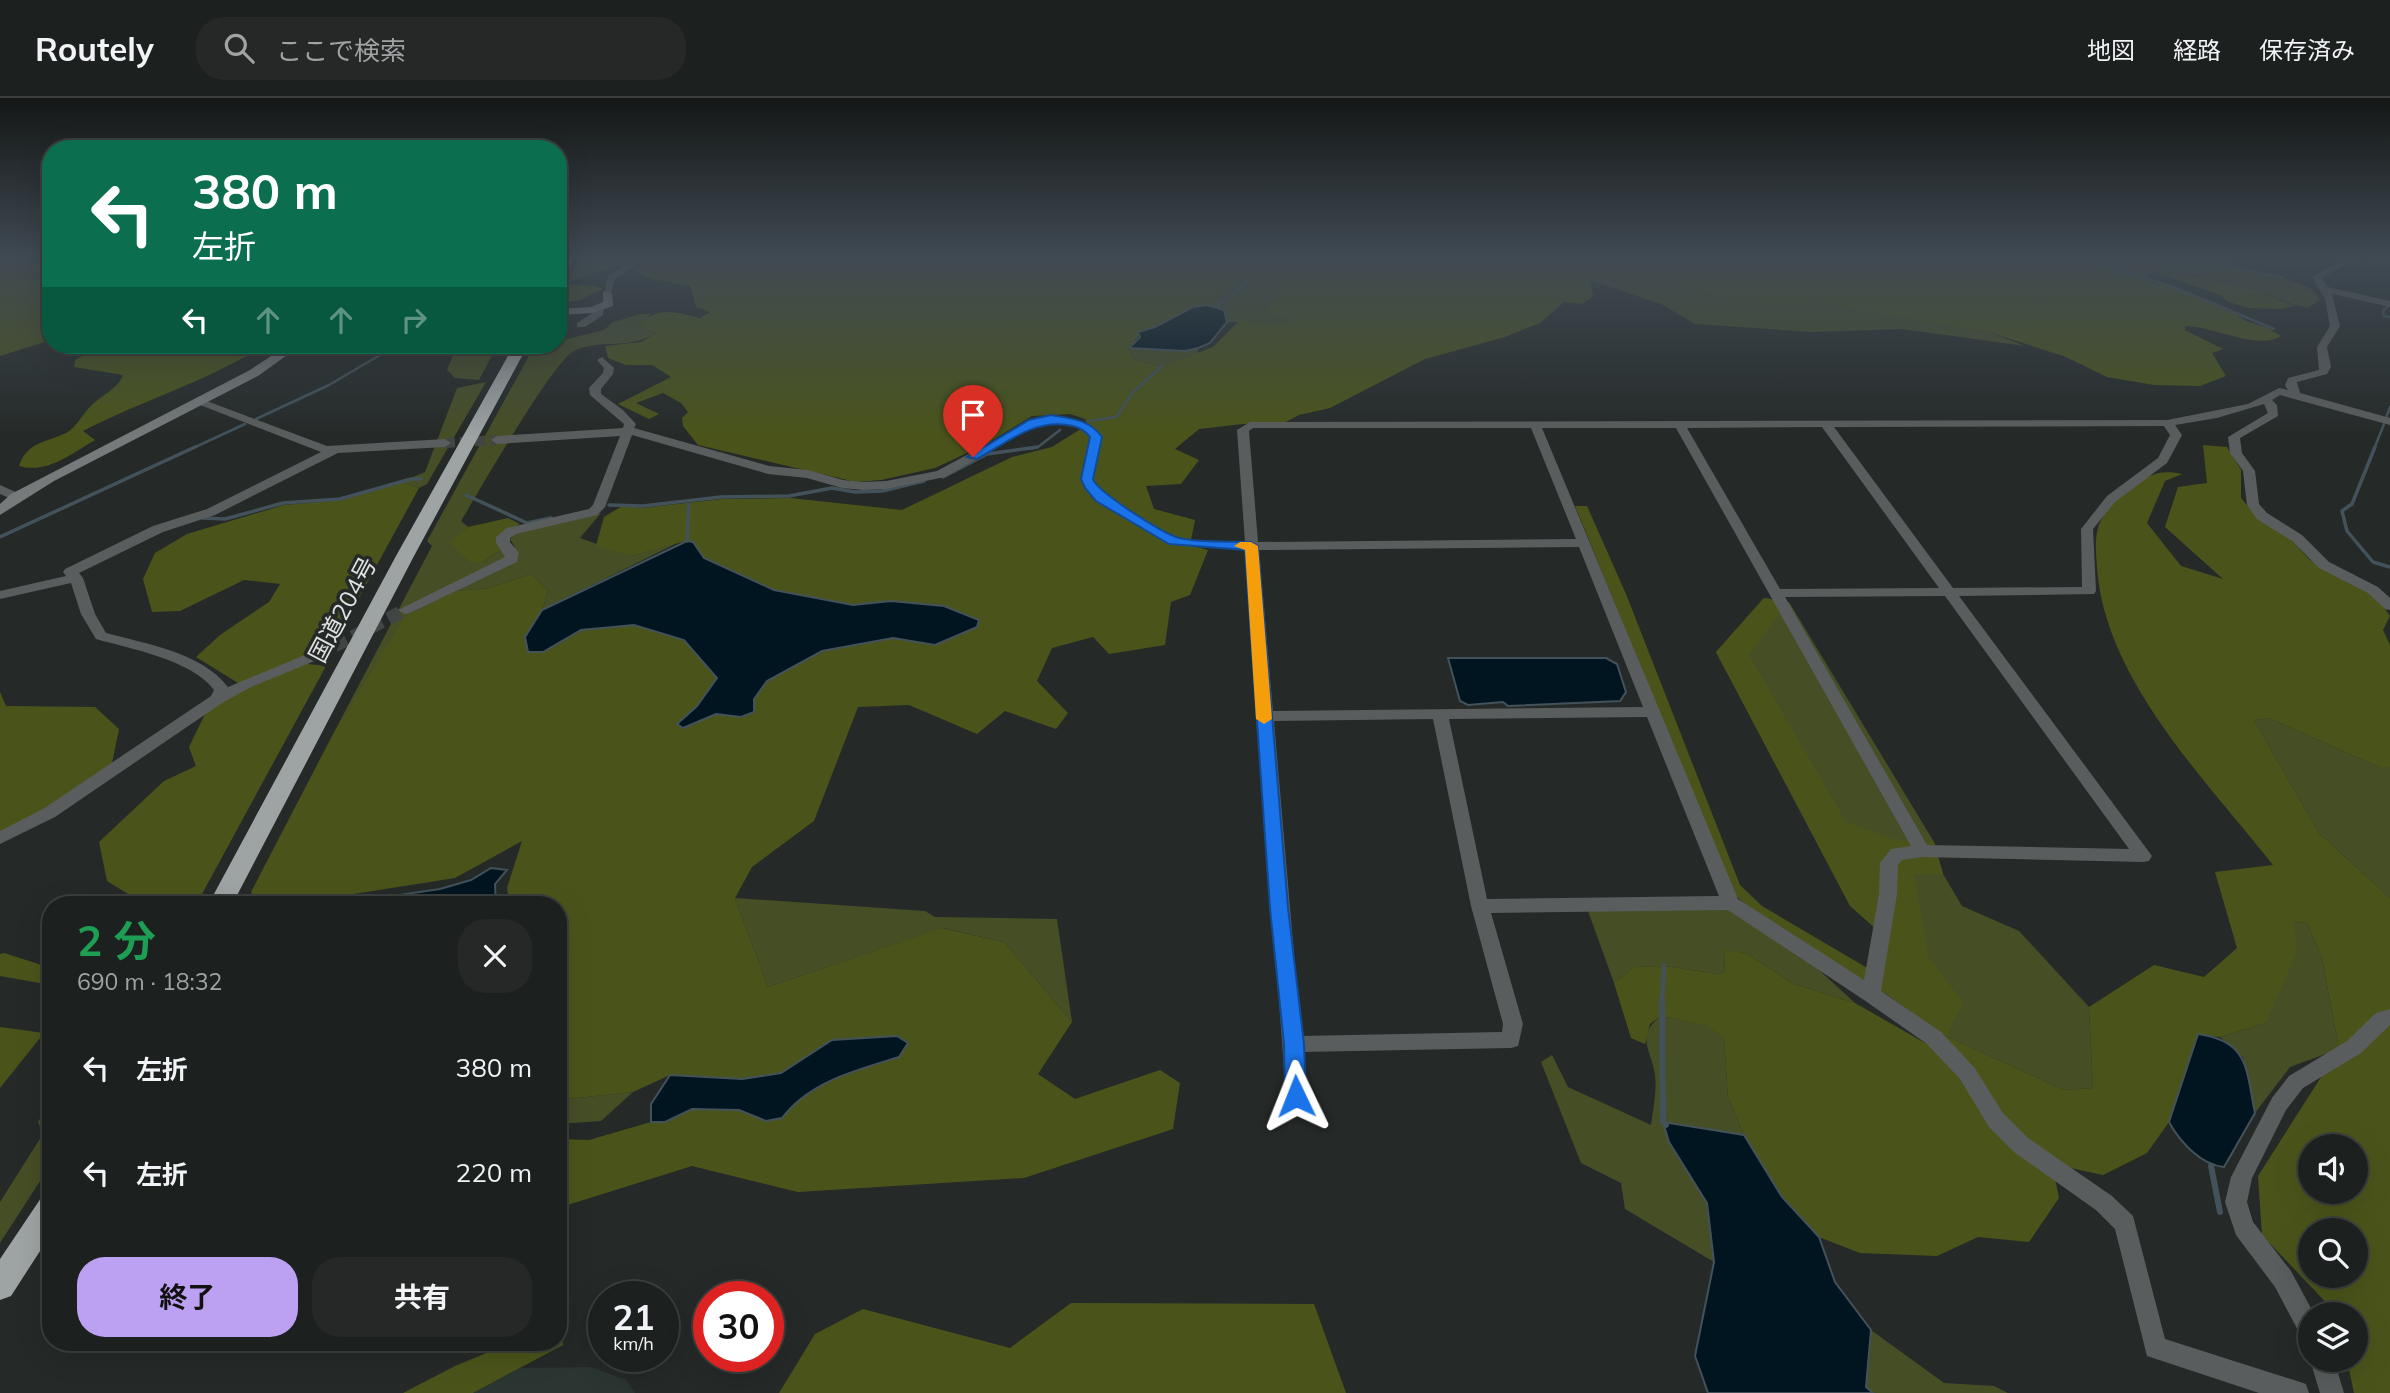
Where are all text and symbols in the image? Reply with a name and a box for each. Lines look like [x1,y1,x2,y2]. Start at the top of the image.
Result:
search box [196,17,686,80]
text: Routely [35,28,154,69]
icon: search [220,29,258,67]
text: ここで検索 [276,34,406,67]
text: 地図 [2087,35,2135,65]
text: 経路 [2173,35,2221,65]
text: 保存済み [2259,35,2355,65]
text: 380 m [192,160,338,221]
icon: left [77,168,168,259]
text: 左折 [192,226,256,266]
icon: left [176,301,214,339]
icon: ahead [249,301,287,339]
icon: ahead [322,301,360,339]
icon: right [395,301,433,339]
pin [943,385,1003,457]
icon: arrive [954,396,992,434]
street label: 国道204号 [302,552,382,667]
text: 2 分 [77,914,156,967]
button: close [458,919,532,993]
text: 690 m · 18:32 [77,967,222,996]
icon: left [77,1049,115,1087]
text: 380 m [456,1051,532,1084]
text: 左折 [136,1053,188,1086]
position arrow [1259,1059,1333,1133]
map controls [2298,1134,2368,1372]
button: sound [2298,1134,2368,1204]
icon: left [77,1154,115,1192]
text: 220 m [456,1156,532,1189]
text: 左折 [136,1158,188,1191]
button: search [2298,1218,2368,1288]
button: 終了 [77,1257,298,1337]
button: 共有 [312,1257,532,1337]
speed limit sign: 30 [693,1281,784,1372]
text: 21 [612,1295,655,1339]
button: layers [2298,1302,2368,1372]
text: km/h [613,1332,654,1355]

